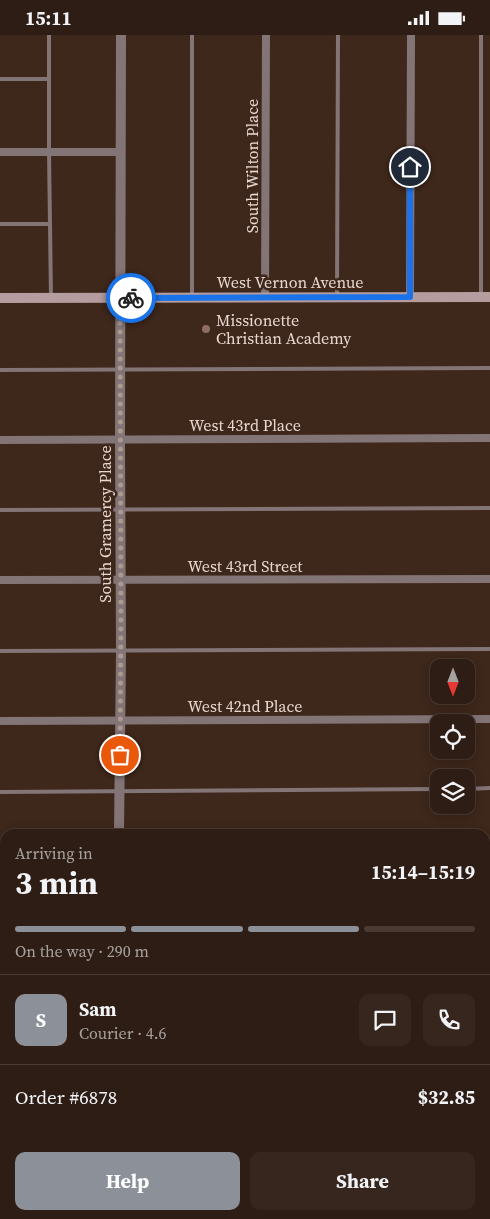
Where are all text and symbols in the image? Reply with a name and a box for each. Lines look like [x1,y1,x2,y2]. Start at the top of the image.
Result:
text: 15:11 [25,5,72,31]
street label: South Wilton Place [241,99,263,233]
pin [389,146,431,188]
icon: home [396,153,424,181]
street label: West Vernon Avenue [217,271,363,293]
courier [106,273,156,323]
icon: bike [117,284,145,312]
place label: Missionette Christian Academy [216,309,352,349]
marker: Missionette Christian Academy [200,323,212,335]
street label: West 43rd Place [189,414,301,436]
street label: South Gramercy Place [94,445,116,603]
street label: West 43rd Street [187,555,303,577]
north arrow [430,659,475,704]
map controls [430,659,475,814]
street label: West 42nd Place [188,695,302,717]
button: locate [430,714,475,759]
pin [99,734,141,776]
icon: bag [106,741,134,769]
button: layers [430,769,475,814]
text: Arriving in [15,842,93,864]
text: 15:14–15:19 [371,859,475,885]
text: 3 min [15,861,98,905]
text: On the way · 290 m [15,940,149,962]
button: chat [359,994,411,1046]
button: phone [423,994,475,1046]
text: Sam [79,996,117,1022]
text: S [36,1007,46,1033]
text: Courier · 4.6 [79,1022,167,1044]
text: Order #6878 [15,1084,117,1110]
text: $32.85 [418,1084,475,1110]
button: Help [15,1152,240,1210]
button: Share [250,1152,475,1210]

